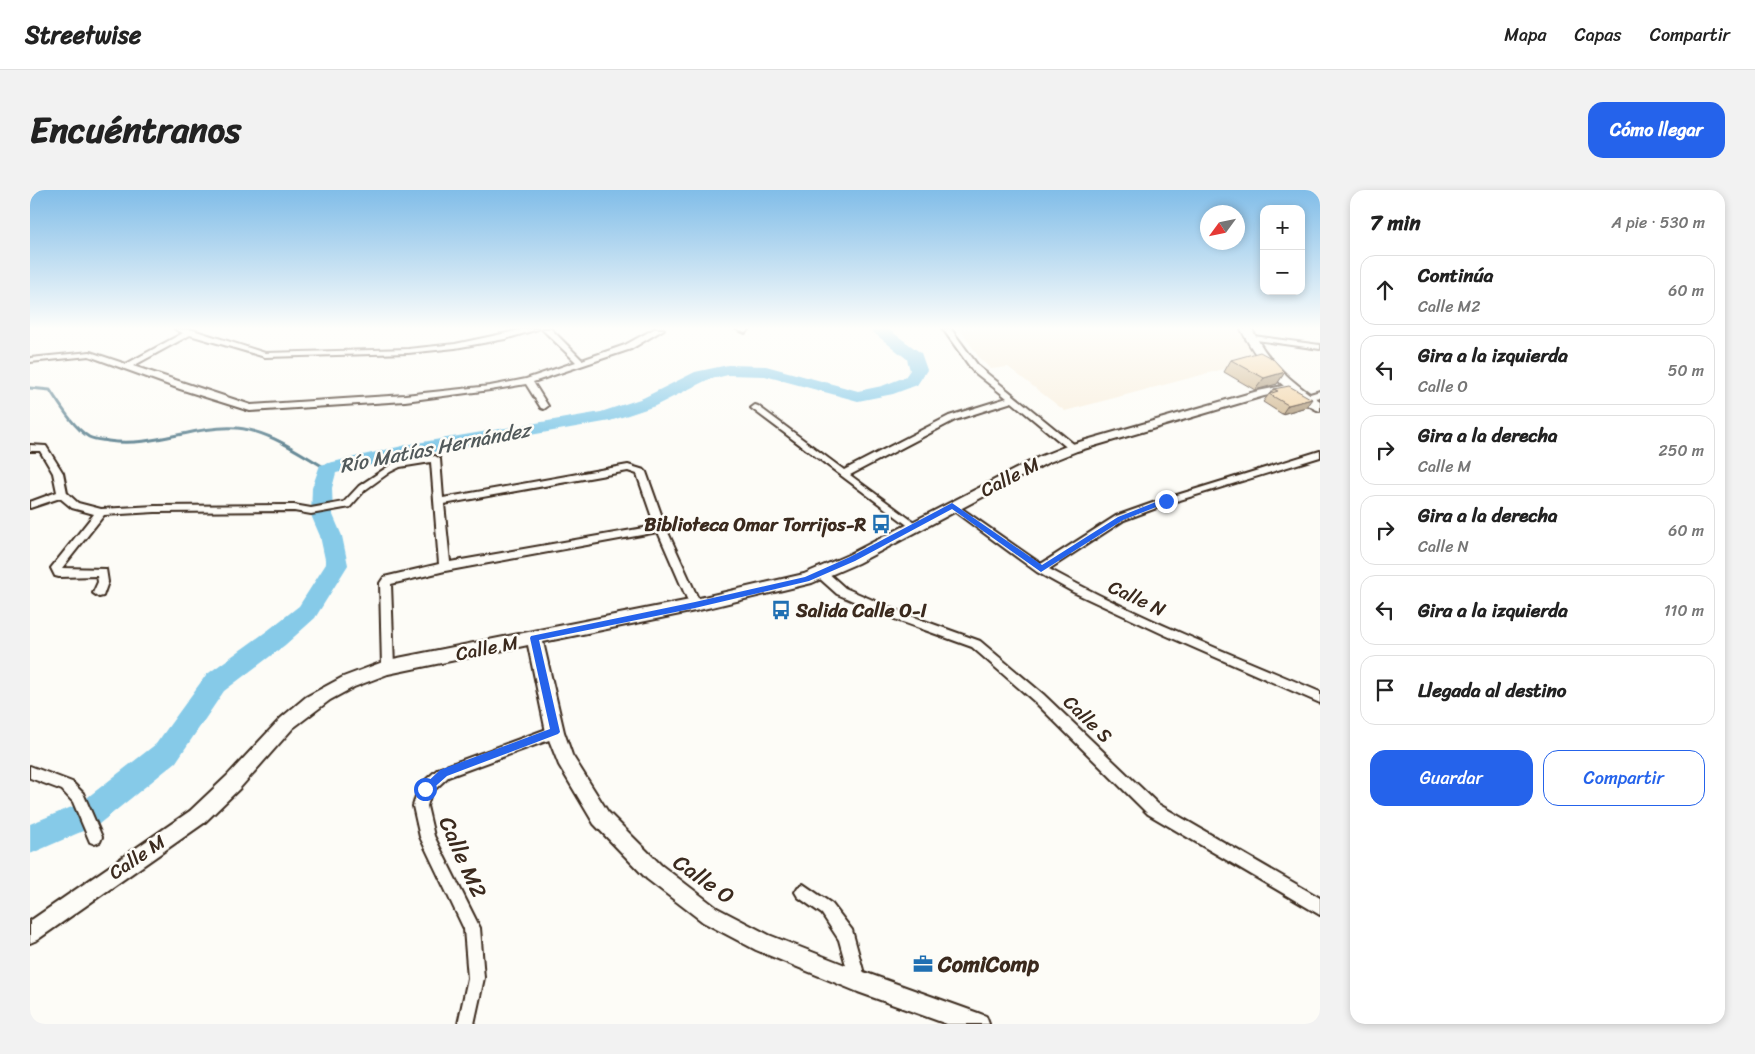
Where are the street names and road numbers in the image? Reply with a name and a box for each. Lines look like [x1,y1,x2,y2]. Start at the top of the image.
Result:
street label: Calle M [974,448,1046,506]
street label: Calle N [1103,570,1172,626]
street label: Calle M [453,626,521,670]
street label: Calle S [1055,687,1121,751]
street label: Calle M2 [428,810,498,904]
street label: Calle M [102,826,172,888]
street label: Calle O [665,843,743,915]

